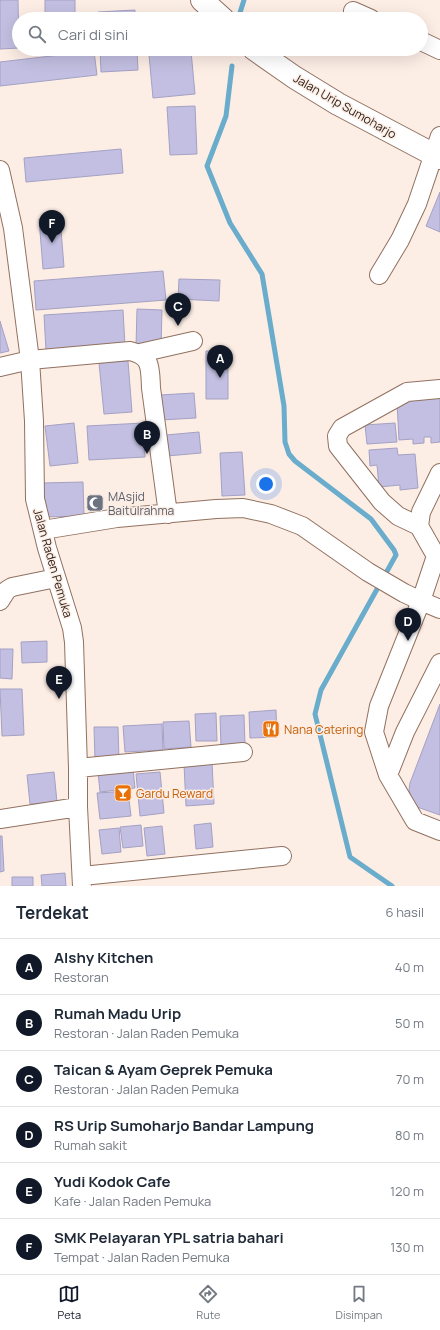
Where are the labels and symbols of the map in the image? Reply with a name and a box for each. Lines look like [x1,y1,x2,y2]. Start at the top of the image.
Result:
street label: Jalan Urip Sumoharjo [290,70,400,142]
pin: F [39,210,65,243]
pin: C [165,293,191,326]
pin: A [207,345,233,378]
pin: B [134,421,160,454]
your location [256,474,276,494]
place label: MAsjid Baitulrahma [108,488,174,519]
mosque icon: MAsjid Baitulrahma [85,493,105,513]
street label: Jalan Raden Pemuka [29,506,77,620]
pin: D [395,608,421,641]
pin: E [46,666,72,699]
restaurant icon: Nana Catering [261,719,281,739]
place label: Nana Catering [284,721,363,738]
bar icon: Gardu Reward [113,783,133,803]
place label: Gardu Reward [136,785,213,802]

